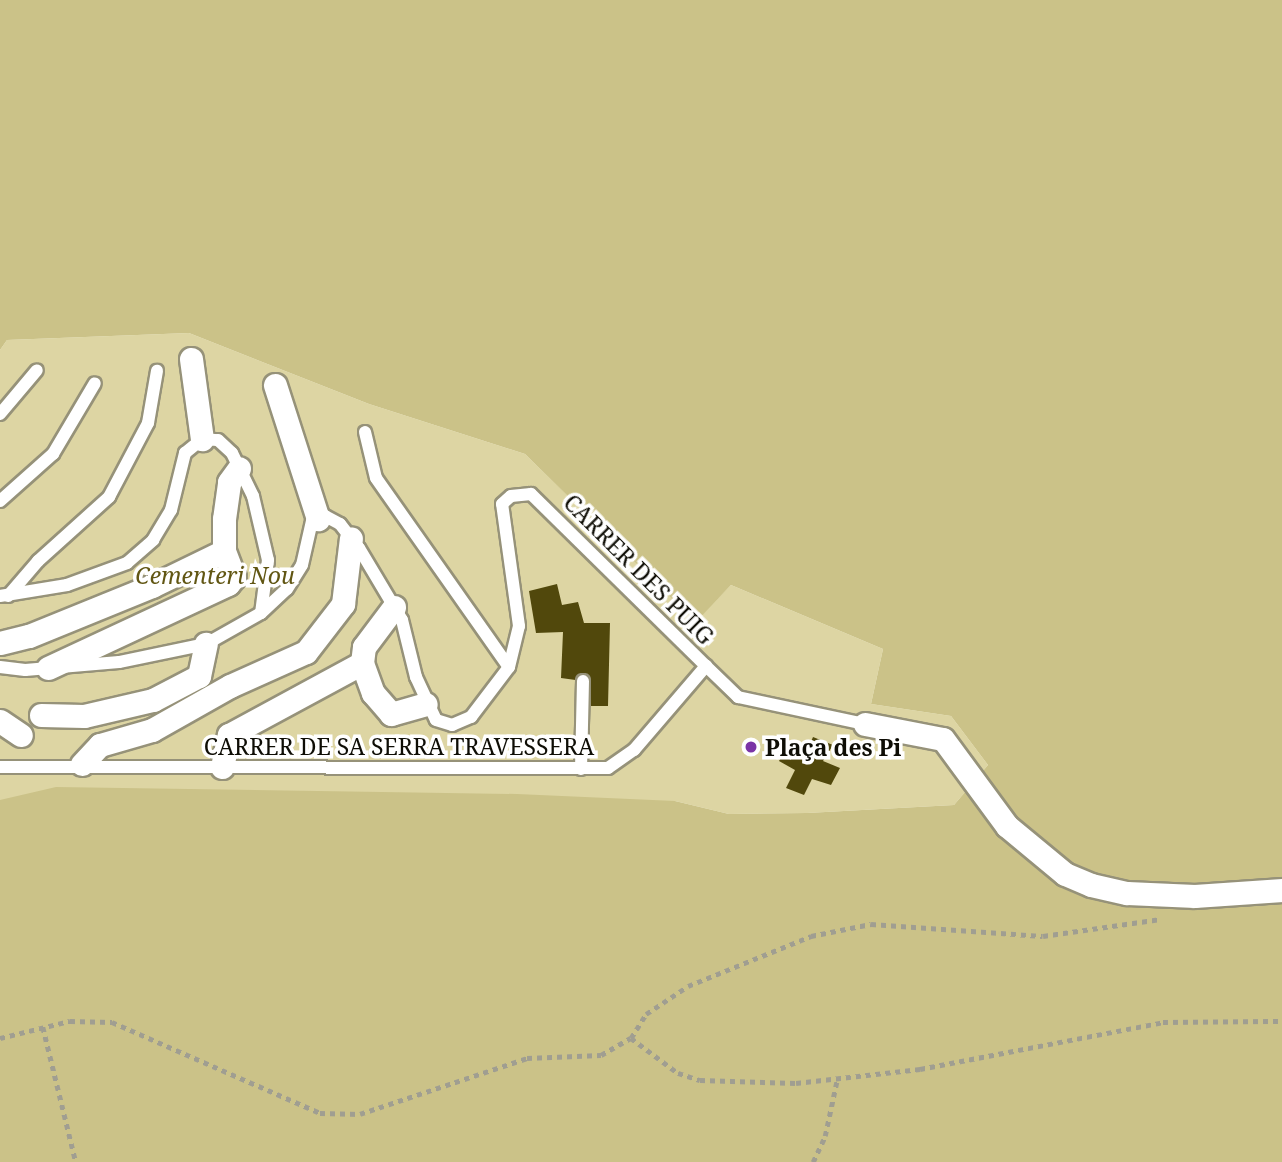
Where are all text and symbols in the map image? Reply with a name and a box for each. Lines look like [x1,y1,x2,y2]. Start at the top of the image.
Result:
street label: CARRER DES PUIG [558,488,720,650]
park label: Cementeri Nou [135,561,295,589]
street label: CARRER DE SA SERRA TRAVESSERA [204,732,594,760]
place label: Plaça des Pi [765,733,901,761]
marker: Plaça des Pi [743,739,759,755]

